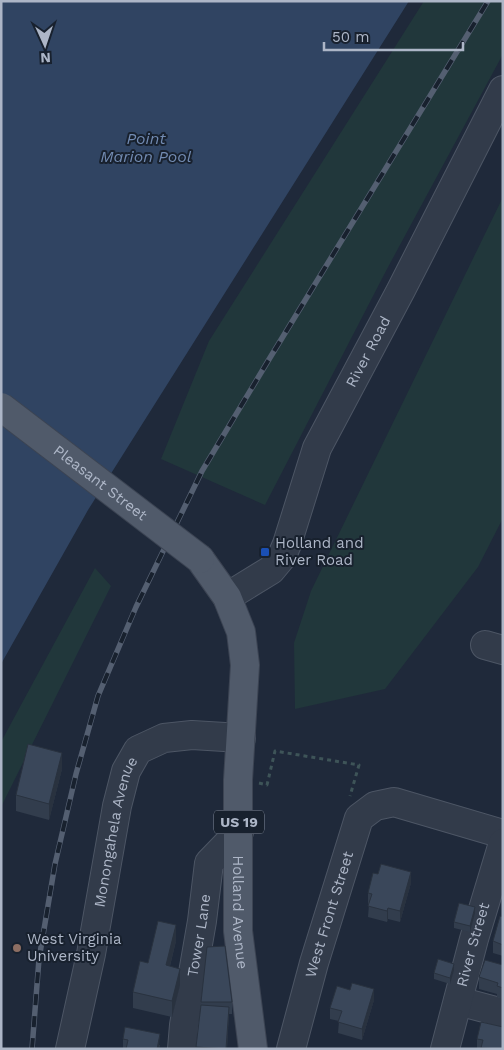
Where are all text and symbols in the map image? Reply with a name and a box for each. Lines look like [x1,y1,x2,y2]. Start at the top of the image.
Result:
north arrow [20,20,70,70]
scale bar [324,20,463,52]
text: 50 m [332,28,369,46]
text: N [40,50,51,66]
water label: Point Marion Pool [100,129,192,166]
street label: River Road [342,313,394,390]
street label: Pleasant Street [50,441,151,525]
place label: Holland and River Road [275,534,364,569]
marker: Holland and River Road [259,546,271,558]
street label: Monongahela Avenue [90,753,141,909]
road number: US 19 [214,810,264,834]
street label: West Front Street [302,848,357,979]
street label: Holland Avenue [229,855,252,970]
street label: Tower Lane [184,893,214,978]
street label: River Street [453,900,494,989]
place label: West Virginia University [27,930,122,965]
marker: West Virginia University [11,942,23,954]

